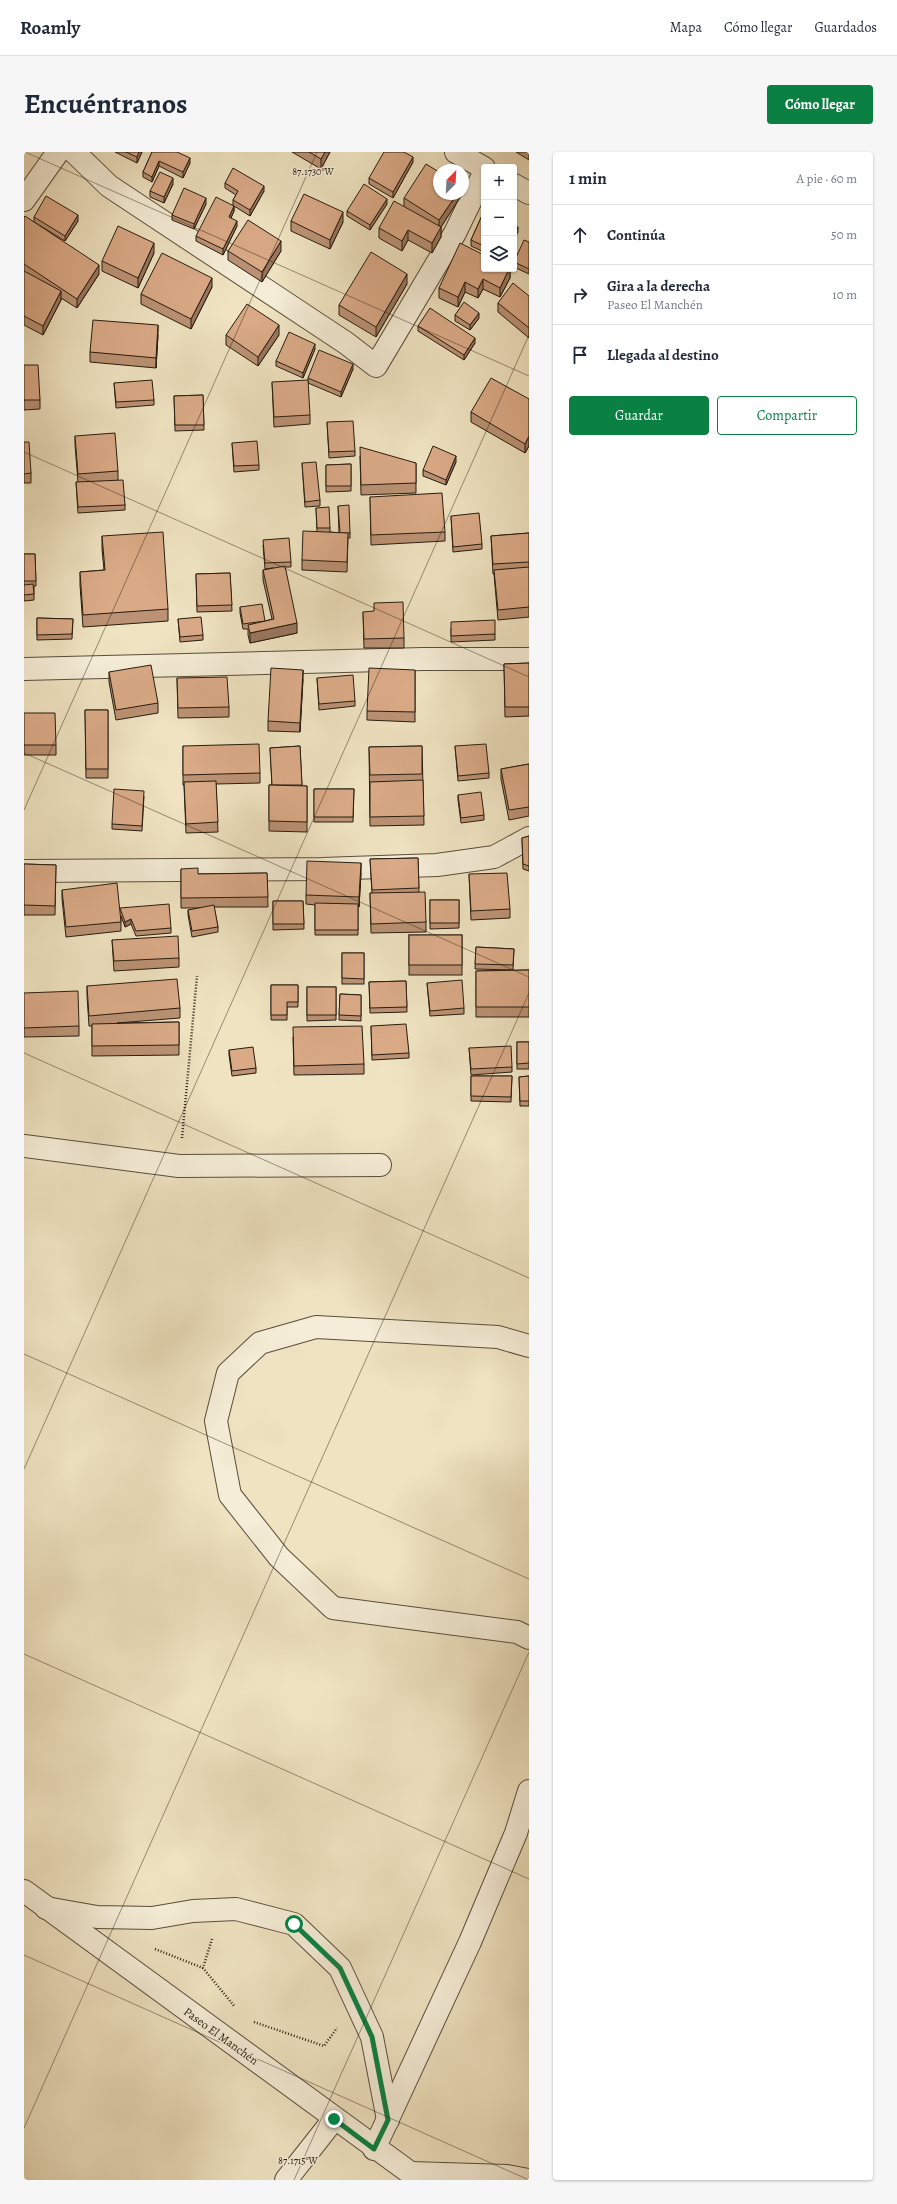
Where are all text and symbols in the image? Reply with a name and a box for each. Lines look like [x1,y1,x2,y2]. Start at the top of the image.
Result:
text: Roamly [20,15,80,41]
text: Mapa [670,18,702,37]
text: Cómo llegar [724,18,792,37]
text: Guardados [814,18,877,37]
text: Encuéntranos [24,85,188,123]
button: Cómo llegar [767,85,873,124]
north arrow [433,164,469,200]
map controls [481,164,517,272]
button: + [481,164,517,200]
text: 87.1730°W [292,165,334,178]
text: 1 min [569,167,607,190]
text: A pie · 60 m [796,170,857,187]
button: − [481,200,517,236]
icon: ahead [569,224,591,246]
text: Continúa [607,225,665,245]
text: 50 m [831,226,857,243]
button: layers [481,236,517,272]
text: Gira a la derecha [607,276,710,296]
icon: right [569,284,591,306]
text: 10 m [832,286,857,303]
text: Paseo El Manchén [607,296,703,313]
icon: arrive [569,344,591,366]
text: Llegada al destino [607,345,719,365]
button: Guardar [569,396,709,435]
button: Compartir [717,396,857,435]
route start [285,1915,303,1933]
street label: Paseo El Manchén [180,2003,262,2069]
route end [325,2110,343,2128]
text: 87.1715°W [278,2154,319,2167]

